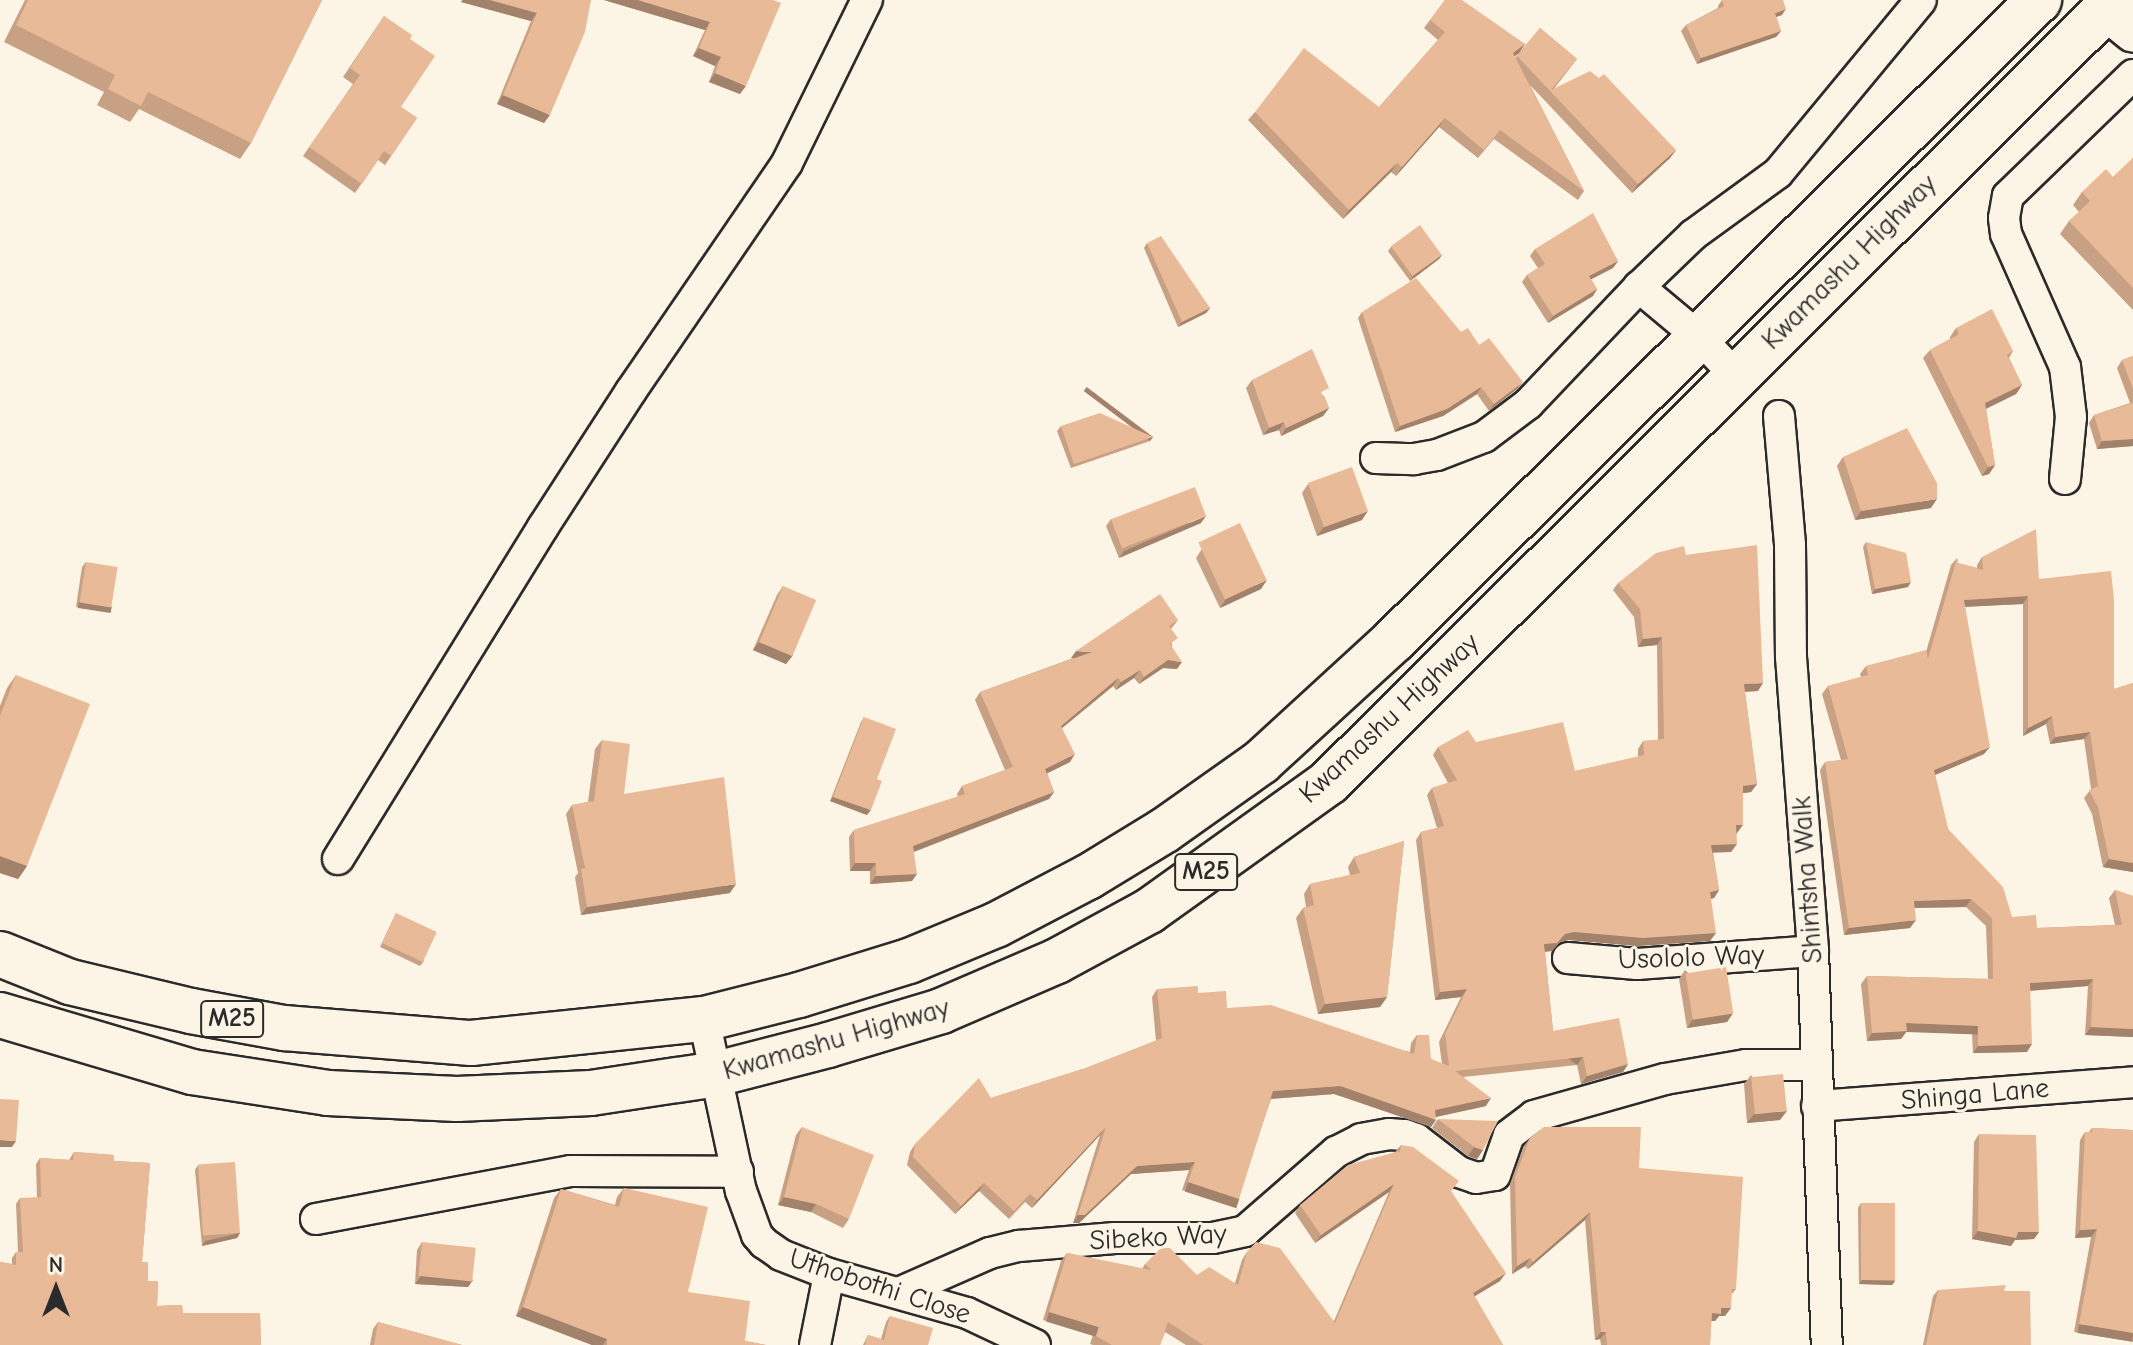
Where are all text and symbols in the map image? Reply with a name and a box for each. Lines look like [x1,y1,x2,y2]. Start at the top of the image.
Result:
street label: Kwamashu Highway [1754,167,1944,357]
street label: Kwamashu Highway [1292,626,1486,810]
street label: Shintsha Walk [1784,795,1830,965]
road number: M25 [1174,850,1238,894]
street label: Usololo Way [1617,938,1765,976]
street label: Kwamashu Highway [719,991,953,1087]
road number: M25 [200,997,264,1041]
street label: Shinga Lane [1900,1071,2050,1117]
street label: Sibeko Way [1089,1217,1227,1257]
street label: Uthobothi Close [785,1241,975,1331]
north arrow [16,1249,96,1329]
text: N [49,1252,63,1278]

